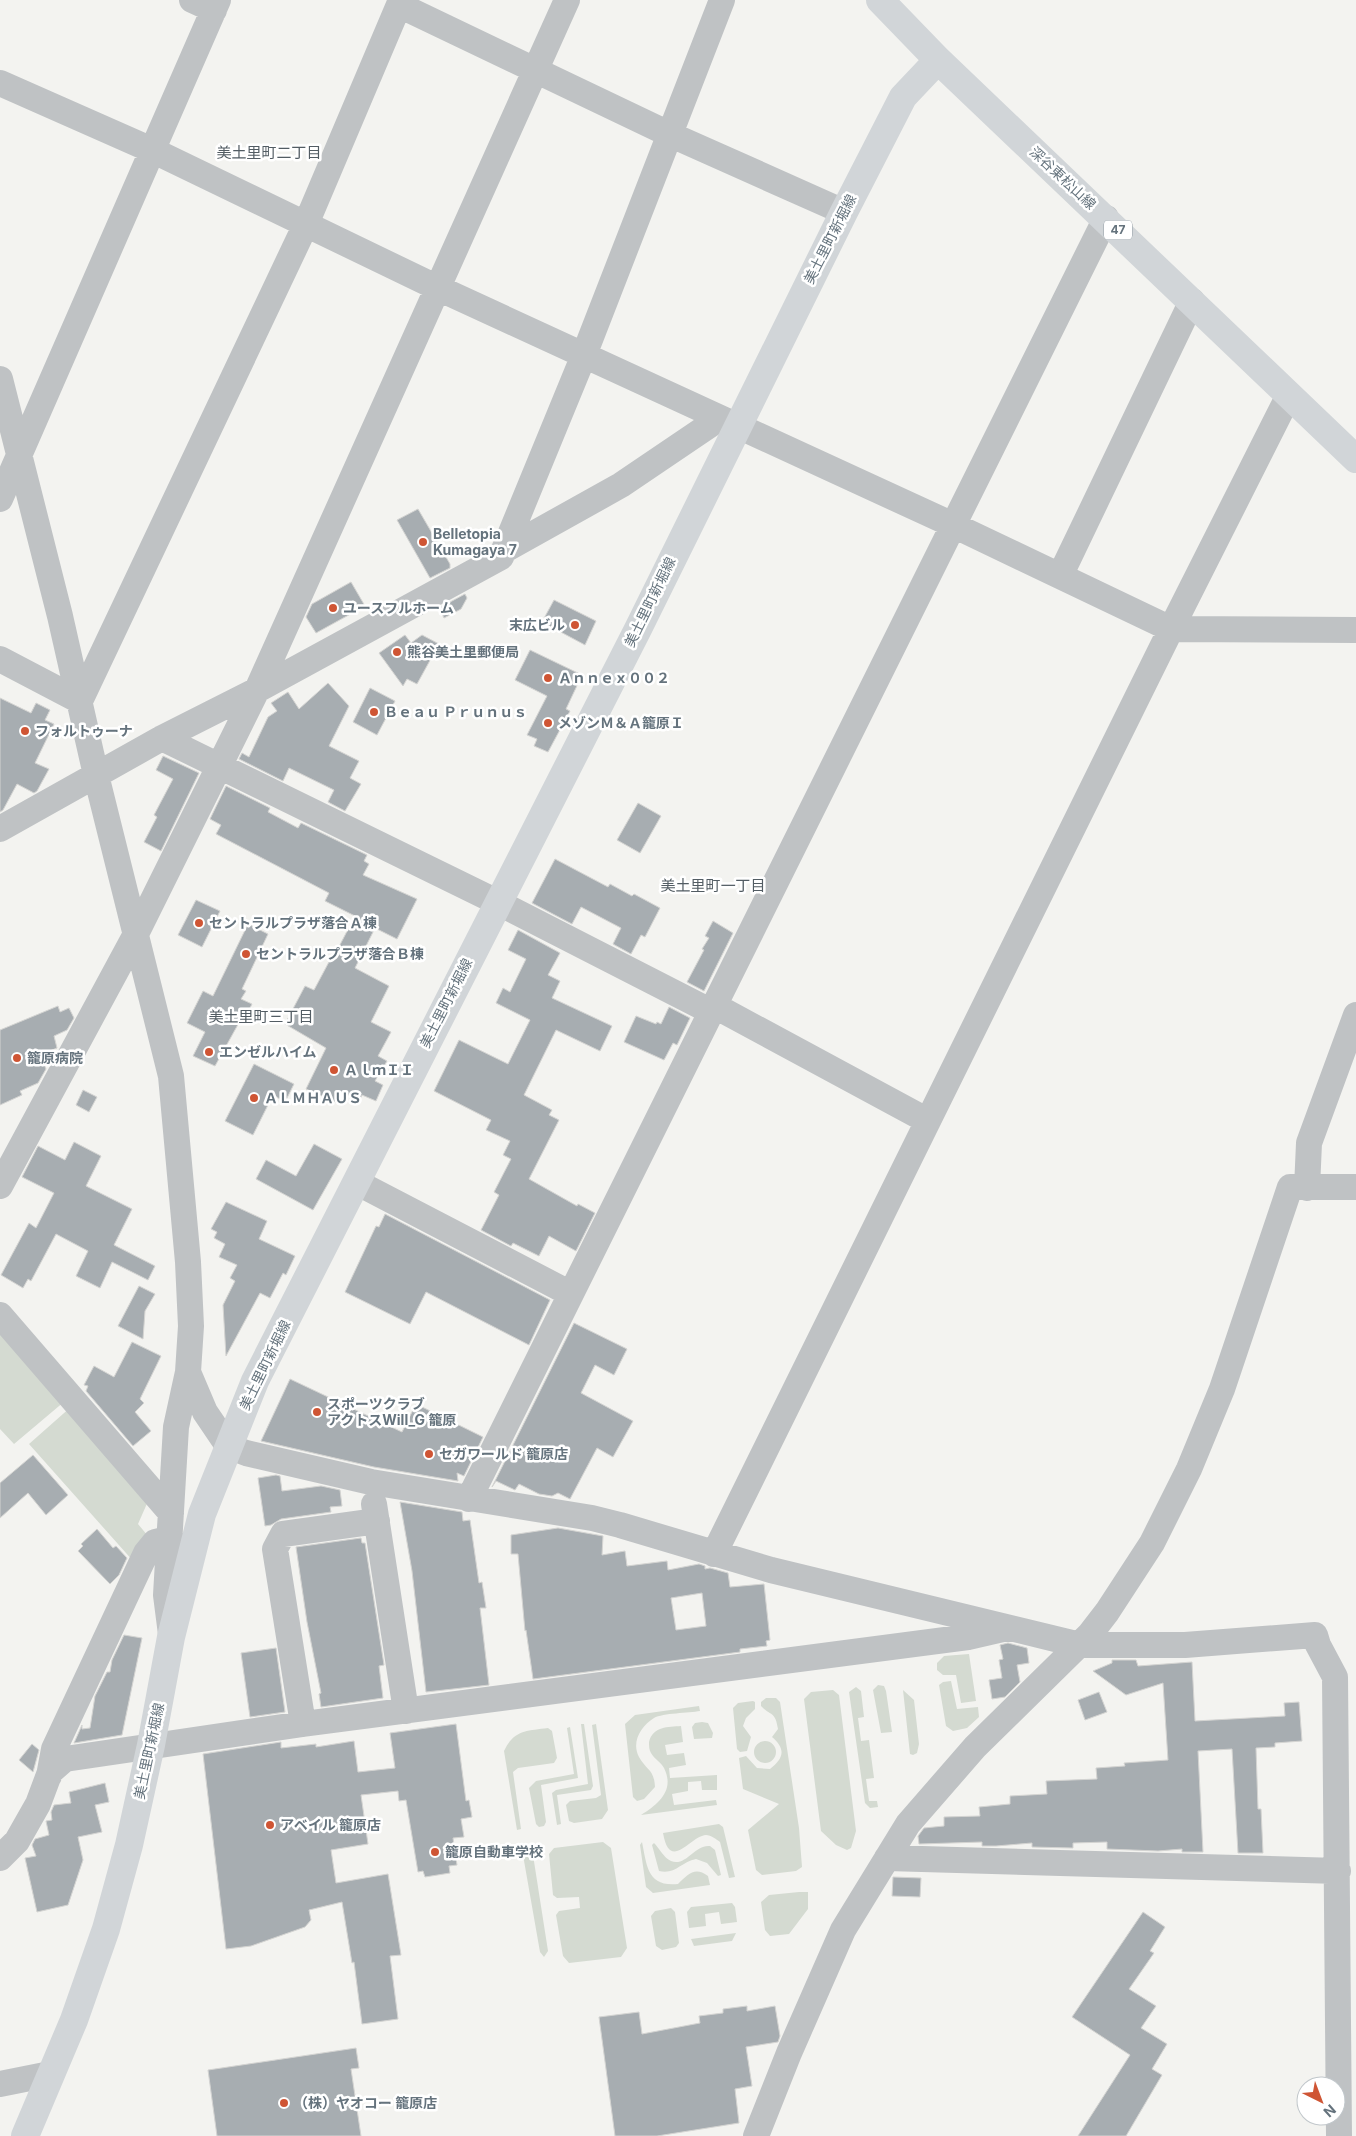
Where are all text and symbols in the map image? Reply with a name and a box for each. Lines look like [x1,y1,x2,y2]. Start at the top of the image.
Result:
district label: 美土里町二丁目 [216,143,322,162]
street label: 深谷東松山線 [1027,143,1100,212]
street label: 美土里町新堀線 [800,191,859,286]
road number: 47 [1104,220,1132,240]
place label: Belletopia Kumagaya 7 [433,525,517,558]
marker: Belletopia Kumagaya 7 [417,536,429,548]
street label: 美土里町新堀線 [620,554,679,650]
place label: ユースフルホーム [343,599,454,616]
marker: ユースフルホーム [327,602,339,614]
place label: 末広ビル [509,616,565,633]
marker: 末広ビル [569,619,581,631]
place label: 熊谷美土里郵便局 [407,643,519,660]
marker: 熊谷美土里郵便局 [391,646,403,658]
place label: Ａｎｎｅｘ００２ [558,669,670,686]
marker: Ａｎｎｅｘ００２ [542,672,554,684]
place label: Ｂｅａｕ Ｐｒｕｎｕｓ [384,703,527,720]
marker: Ｂｅａｕ Ｐｒｕｎｕｓ [368,706,380,718]
place label: メゾンＭ＆Ａ籠原Ｉ [558,714,684,731]
marker: メゾンＭ＆Ａ籠原Ｉ [542,717,554,729]
place label: フォルトゥーナ [35,722,133,739]
marker: フォルトゥーナ [19,725,31,737]
district label: 美土里町一丁目 [660,876,766,895]
place label: セントラルプラザ落合Ａ棟 [209,914,377,931]
marker: セントラルプラザ落合Ａ棟 [193,917,205,929]
place label: セントラルプラザ落合Ｂ棟 [256,945,424,962]
marker: セントラルプラザ落合Ｂ棟 [240,948,252,960]
street label: 美土里町新堀線 [416,955,475,1050]
district label: 美土里町三丁目 [208,1007,314,1026]
place label: エンゼルハイム [219,1043,316,1060]
marker: エンゼルハイム [203,1046,215,1058]
place label: 籠原病院 [27,1049,83,1066]
marker: 籠原病院 [11,1052,23,1064]
place label: ＡｌｍＩＩ [344,1061,414,1078]
marker: ＡｌｍＩＩ [328,1064,340,1076]
place label: ＡＬＭＨＡＵＳ [264,1089,362,1106]
marker: ＡＬＭＨＡＵＳ [248,1092,260,1104]
street label: 美土里町新堀線 [235,1317,294,1413]
place label: スポーツクラブ アクトスWill_G 籠原 [327,1395,456,1428]
marker: スポーツクラブ アクトスWill_G 籠原 [311,1406,323,1418]
place label: セガワールド 籠原店 [439,1445,568,1462]
marker: セガワールド 籠原店 [423,1448,435,1460]
street label: 美土里町新堀線 [130,1701,167,1801]
place label: アベイル 籠原店 [280,1816,381,1833]
marker: アベイル 籠原店 [264,1819,276,1831]
place label: 籠原自動車学校 [445,1843,543,1860]
marker: 籠原自動車学校 [429,1846,441,1858]
north arrow [1296,2076,1346,2126]
place label: （株）ヤオコー 籠原店 [294,2094,437,2111]
marker: （株）ヤオコー 籠原店 [278,2097,290,2109]
text: N [1320,2101,1340,2121]

